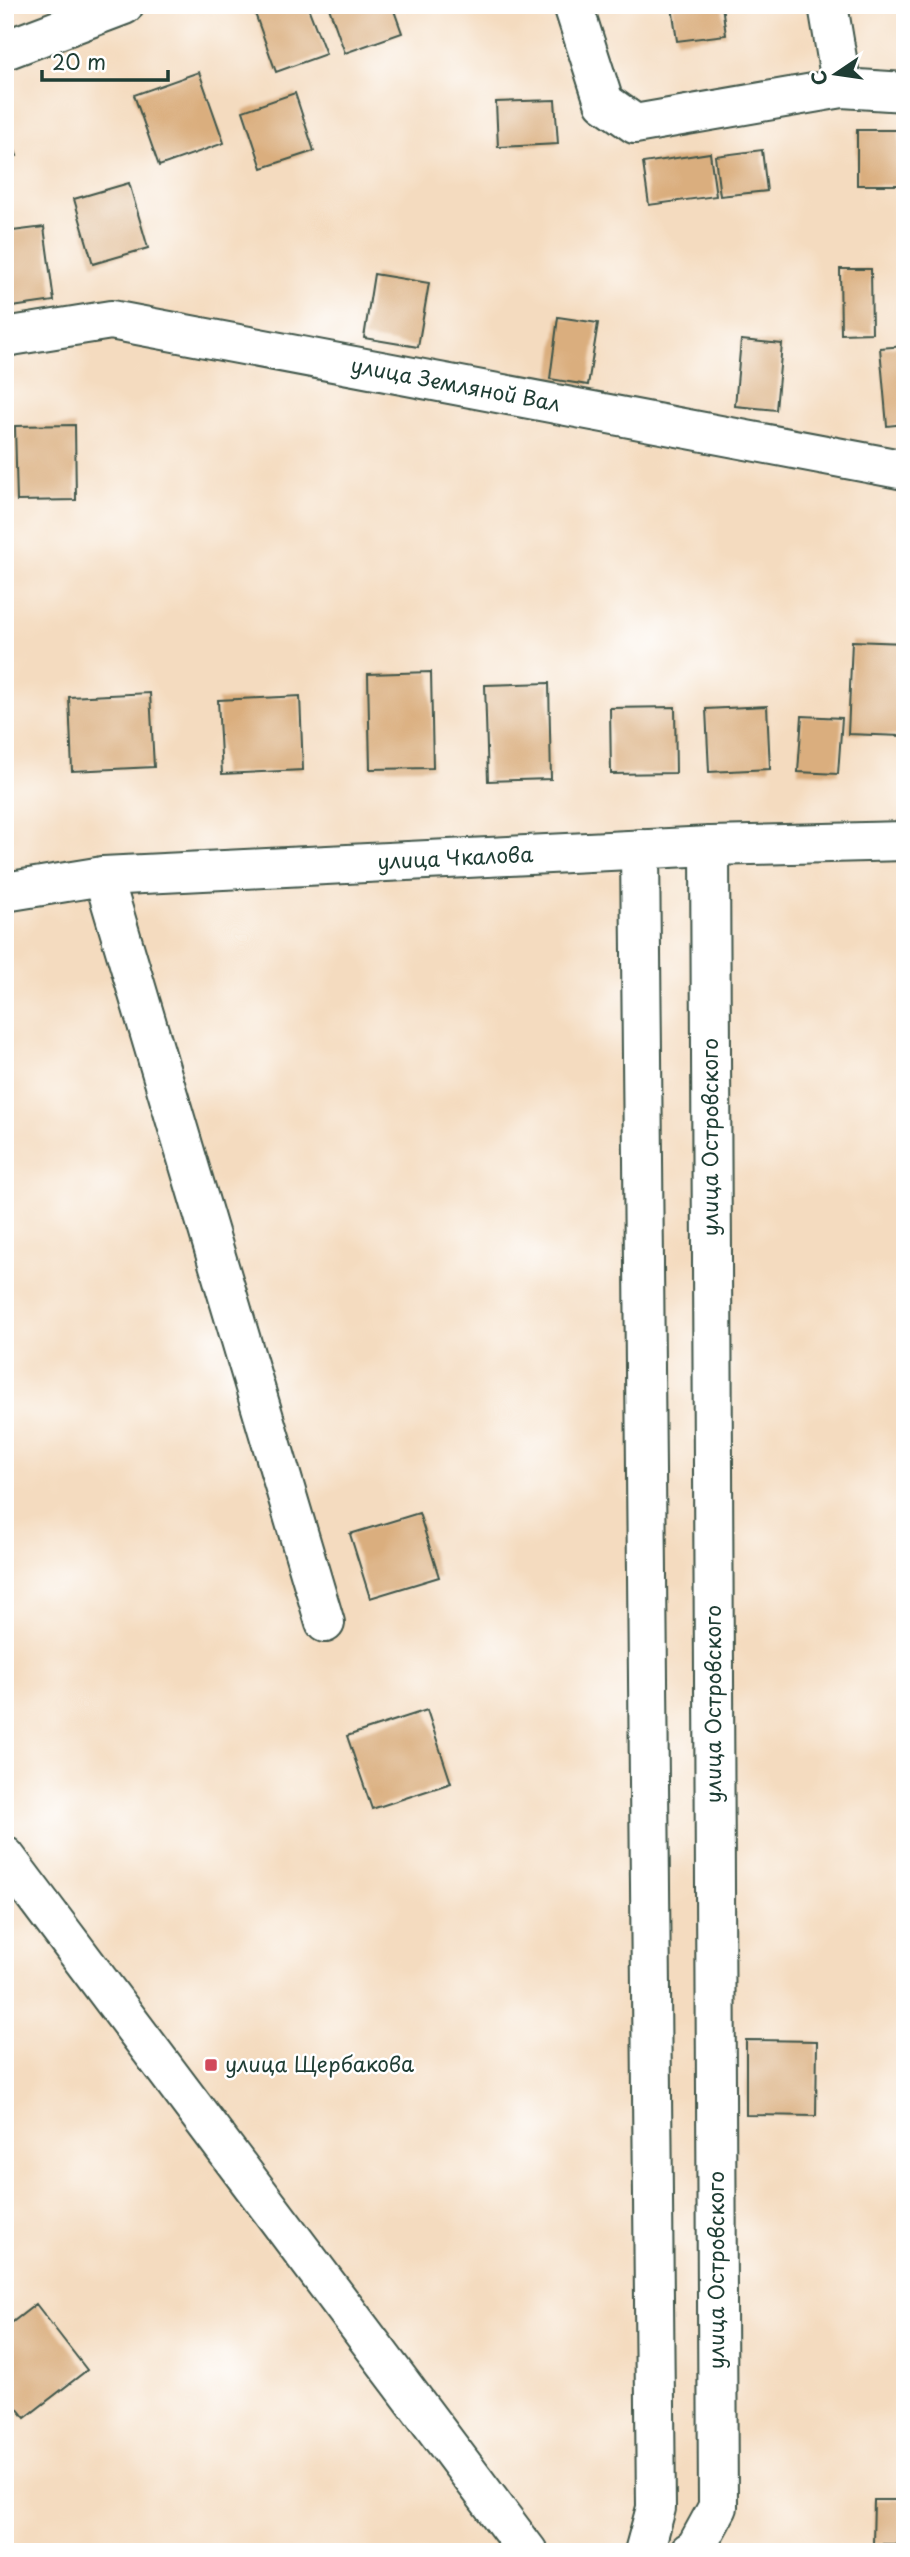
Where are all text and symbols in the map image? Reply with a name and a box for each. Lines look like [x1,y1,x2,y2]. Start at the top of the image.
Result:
scale bar [42,38,168,82]
north arrow [802,38,872,108]
text: 20 m [52,45,106,77]
text: С [803,68,834,88]
street label: улица Земляной Вал [348,348,564,419]
street label: улица Чкалова [377,837,534,876]
street label: улица Островского [693,1038,725,1236]
street label: улица Островского [696,1605,728,1803]
place label: улица Щербакова [225,2047,414,2079]
marker: улица Щербакова [203,2057,219,2073]
street label: улица Островского [699,2171,731,2369]

